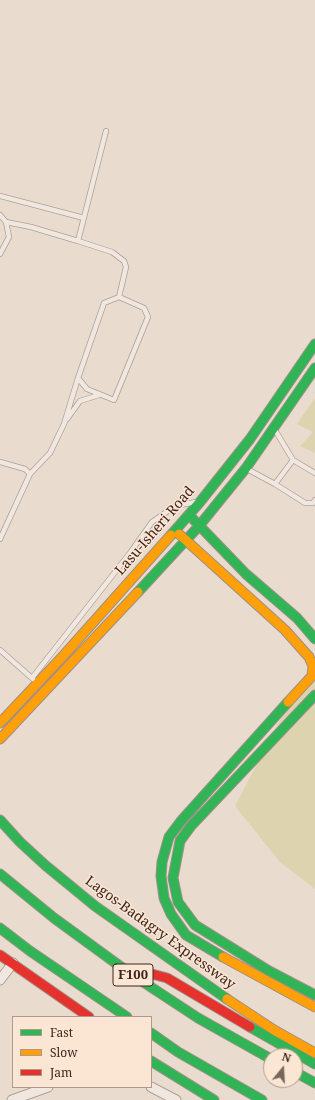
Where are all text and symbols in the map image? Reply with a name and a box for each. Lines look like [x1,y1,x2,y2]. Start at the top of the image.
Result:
street label: Lasu-Isheri Road [112,483,198,579]
street label: Lagos-Badagry Expressway [82,873,238,993]
road number: F100 [113,964,153,986]
legend [12,1016,152,1088]
text: Fast [50,1024,73,1041]
text: Slow [50,1044,78,1061]
north arrow [263,1048,303,1088]
text: N [280,1049,293,1066]
text: Jam [50,1064,72,1081]

